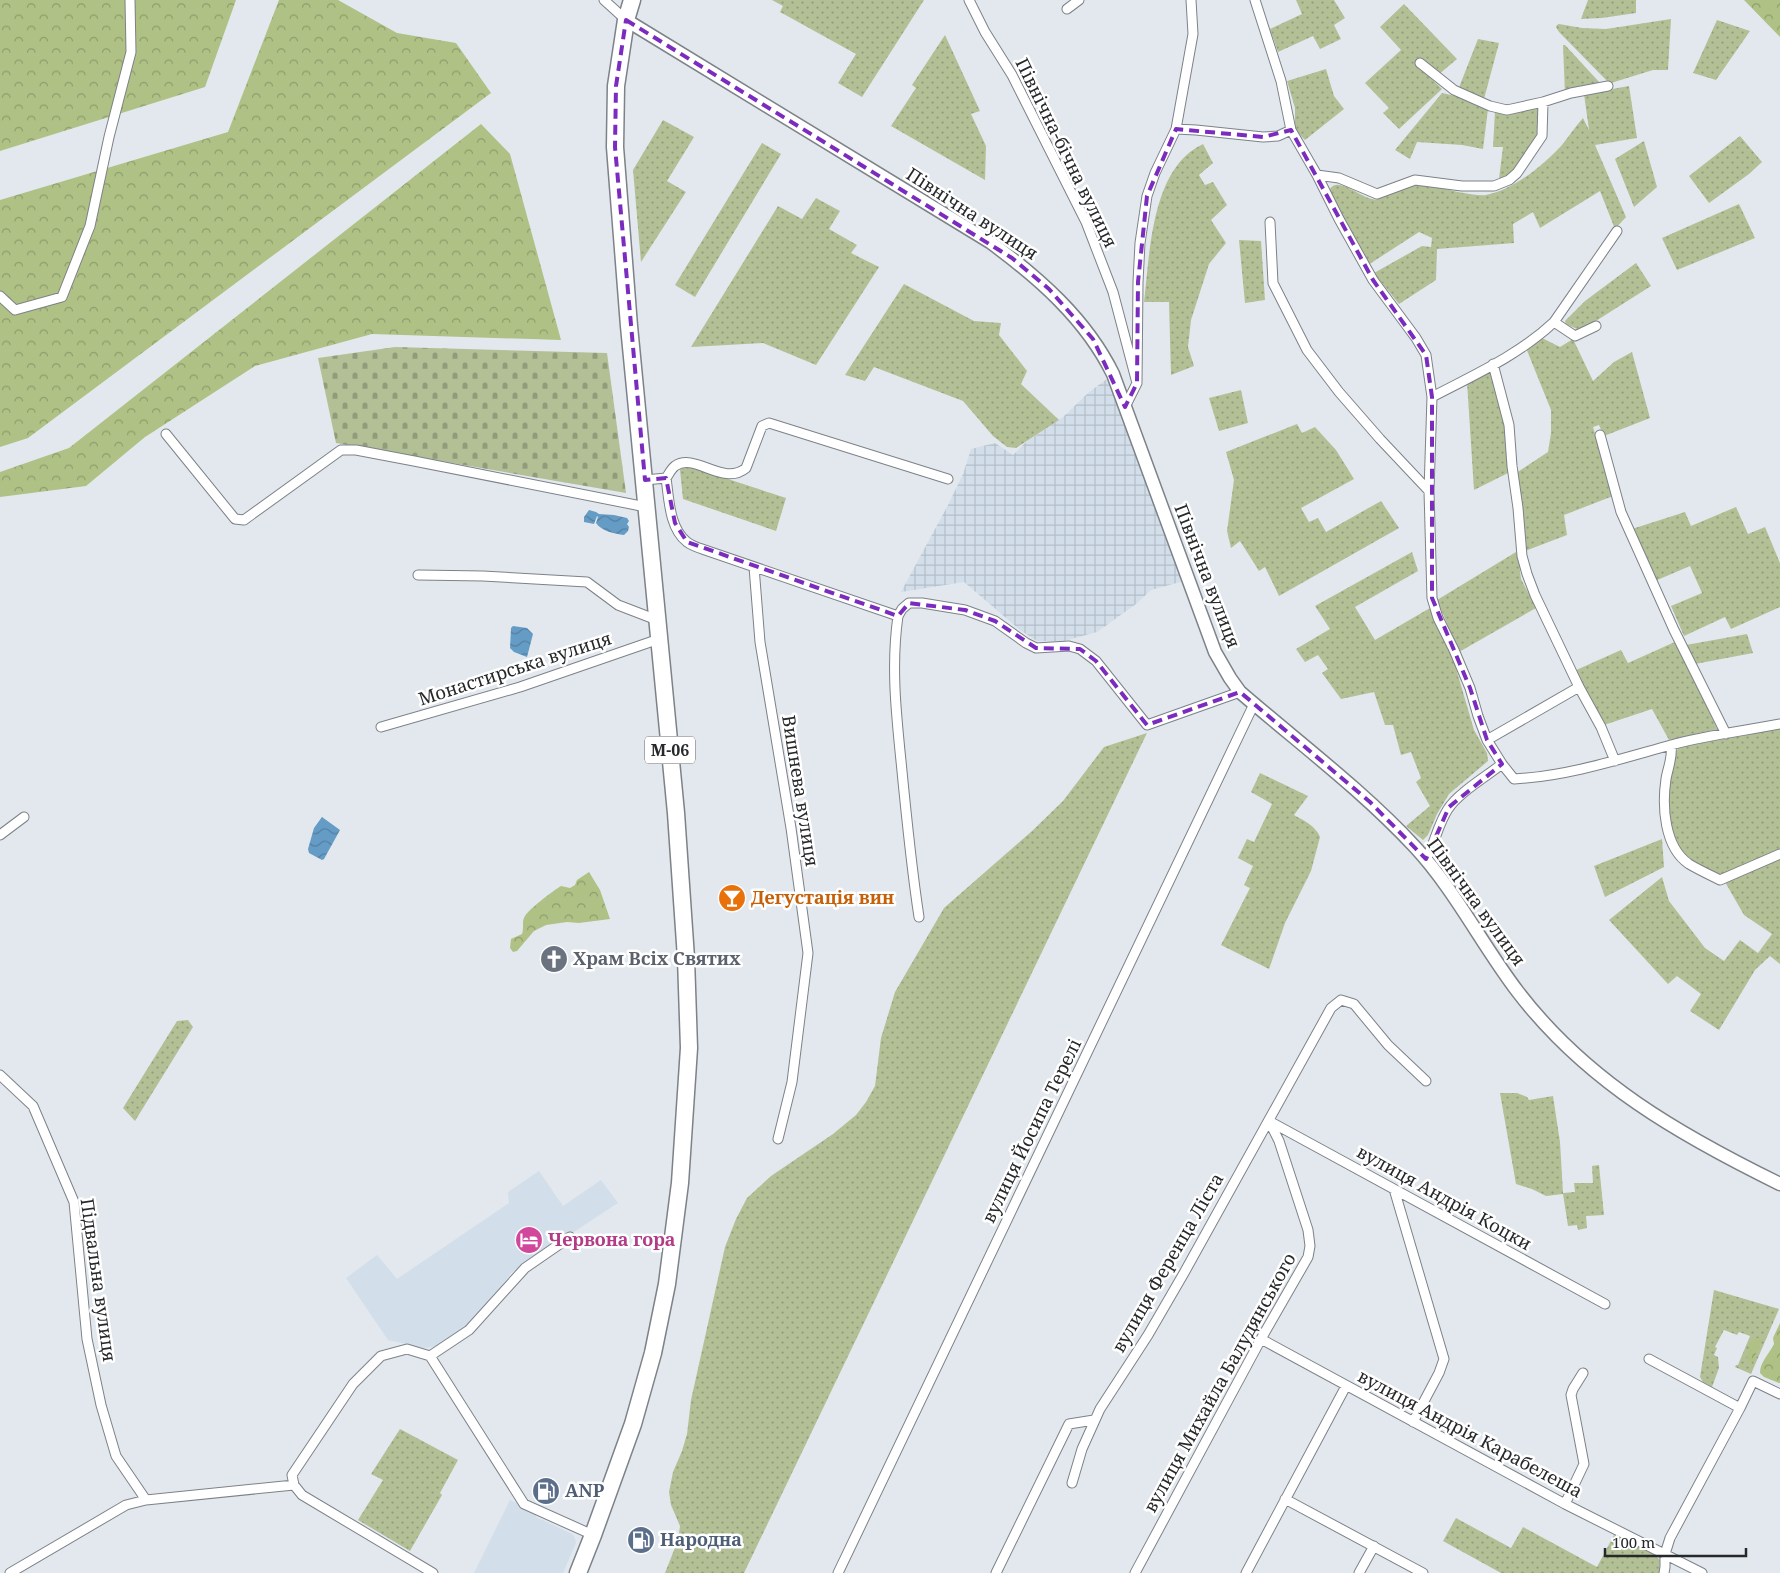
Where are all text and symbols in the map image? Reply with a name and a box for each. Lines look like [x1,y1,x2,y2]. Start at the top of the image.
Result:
street label: Північна-бічна вулиця [1010,54,1123,252]
street label: Північна вулиця [902,162,1043,265]
street label: Північна вулиця [1169,500,1246,651]
street label: Монастирська вулиця [415,625,614,711]
street label: Вишнева вулиця [777,713,825,868]
road number: М-06 [645,736,695,764]
street label: Північна вулиця [1422,833,1531,970]
bar icon: Дегустація вин [717,883,747,913]
place label: Дегустація вин [751,885,894,909]
church icon: Храм Всіх Святих [539,944,569,974]
place label: Храм Всіх Святих [573,946,741,970]
street label: вулиця Йосипа Терелі [976,1034,1086,1227]
street label: вулиця Андрія Коцки [1353,1139,1536,1255]
street label: вулиця Ференца Ліста [1106,1168,1228,1357]
street label: Підвальна вулиця [76,1197,122,1363]
hotel icon: Червона гора [514,1225,544,1255]
place label: Червона гора [548,1227,676,1251]
street label: вулиця Михайла Балудянського [1138,1248,1301,1517]
street label: вулиця Андрія Карабелеша [1354,1364,1587,1503]
fuel station icon: ANP [531,1476,561,1506]
place label: ANP [565,1478,605,1502]
fuel station icon: Народна [626,1525,656,1555]
scale bar [1605,1526,1746,1558]
place label: Народна [660,1527,742,1551]
text: 100 m [1612,1532,1655,1552]

